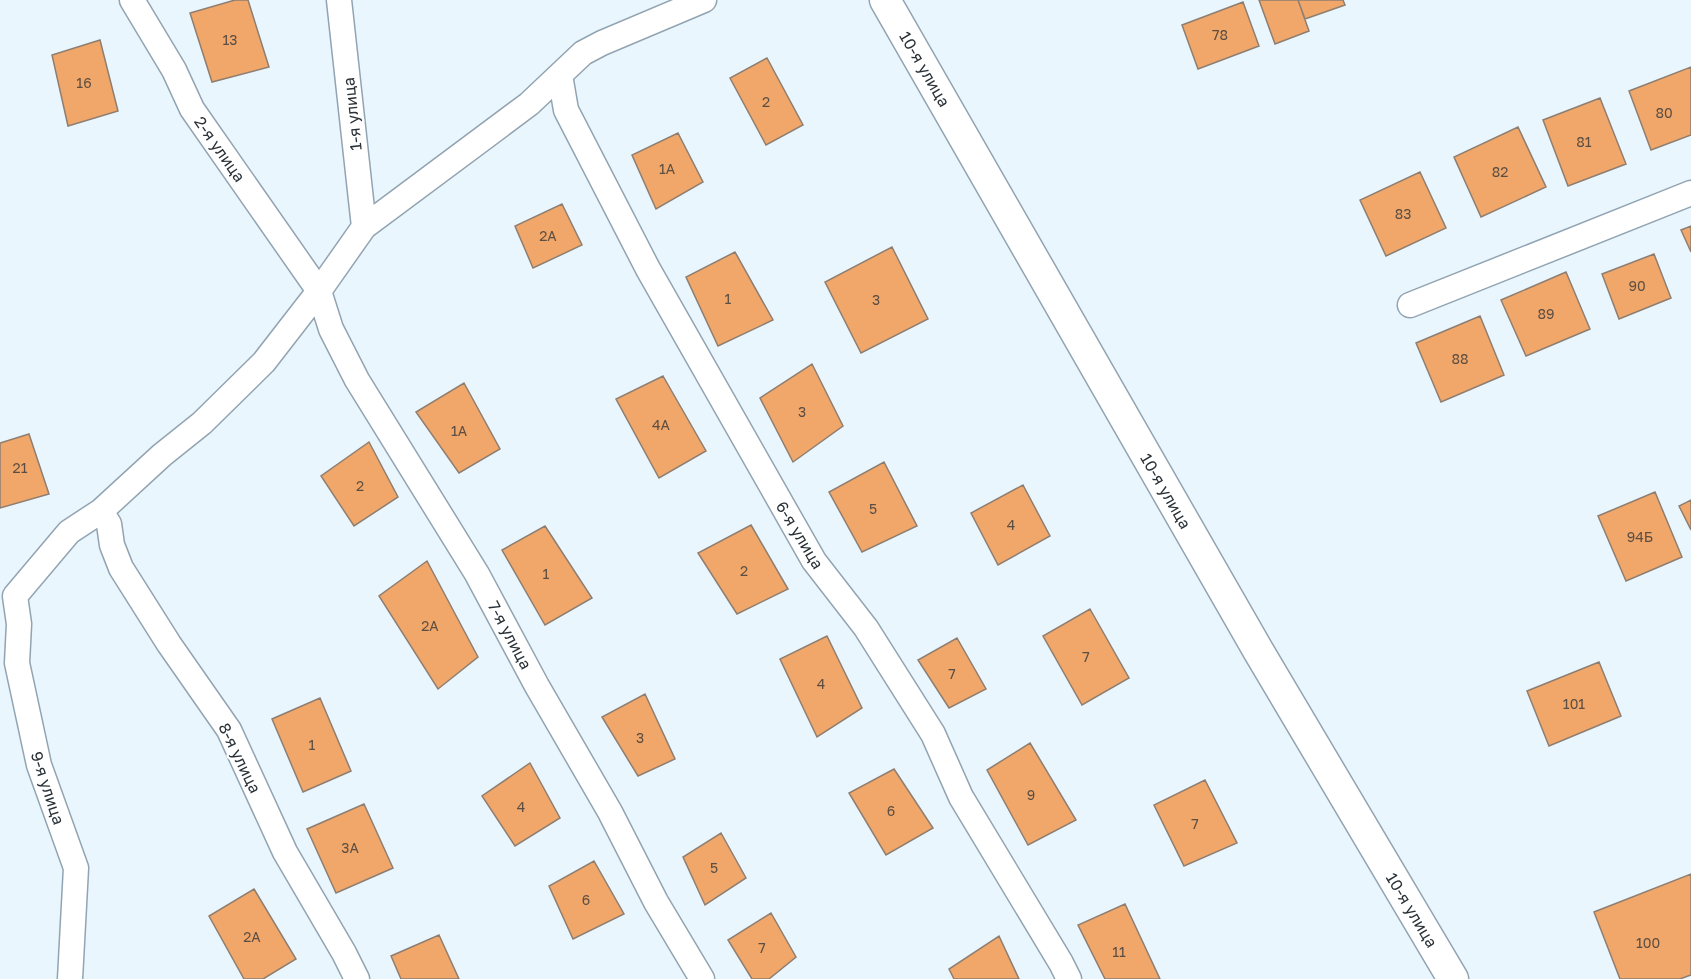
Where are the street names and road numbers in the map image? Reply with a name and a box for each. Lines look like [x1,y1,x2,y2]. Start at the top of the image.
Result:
street label: 10-я улица [895,28,955,110]
street label: 1-я улица [338,76,366,152]
street label: 2-я улица [190,112,250,186]
street label: 10-я улица [1136,450,1196,532]
street label: 6-я улица [772,497,828,573]
street label: 7-я улица [484,597,536,673]
street label: 8-я улица [214,720,266,796]
street label: 9-я улица [27,749,69,827]
street label: 10-я улица [1382,869,1442,951]

